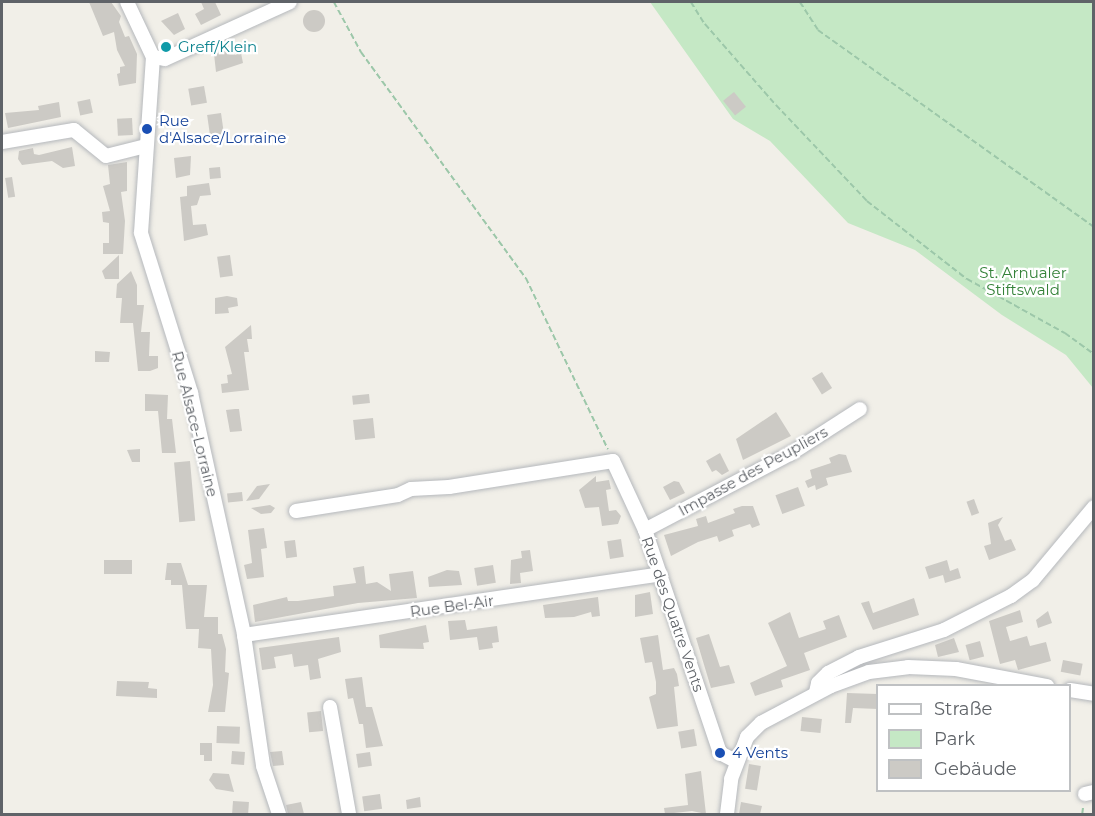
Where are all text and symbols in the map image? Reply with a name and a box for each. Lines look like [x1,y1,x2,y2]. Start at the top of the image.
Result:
place label: Greff/Klein [178,38,257,56]
marker: Greff/Klein [159,40,173,54]
place label: Rue d'Alsace/Lorraine [159,111,286,146]
marker: Rue d'Alsace/Lorraine [140,122,154,136]
park label: St. Arnualer Stiftswald [979,263,1067,298]
street label: Rue Alsace-Lorraine [168,349,222,499]
street label: Impasse des Peupliers [675,422,831,520]
street label: Rue des Quatre Vents [638,534,708,694]
street label: Rue Bel-Air [409,591,495,621]
legend [876,684,1071,792]
text: Straße [934,698,992,720]
text: Park [934,728,975,750]
place label: 4 Vents [732,744,788,762]
marker: 4 Vents [713,746,727,760]
text: Gebäude [934,758,1017,780]

